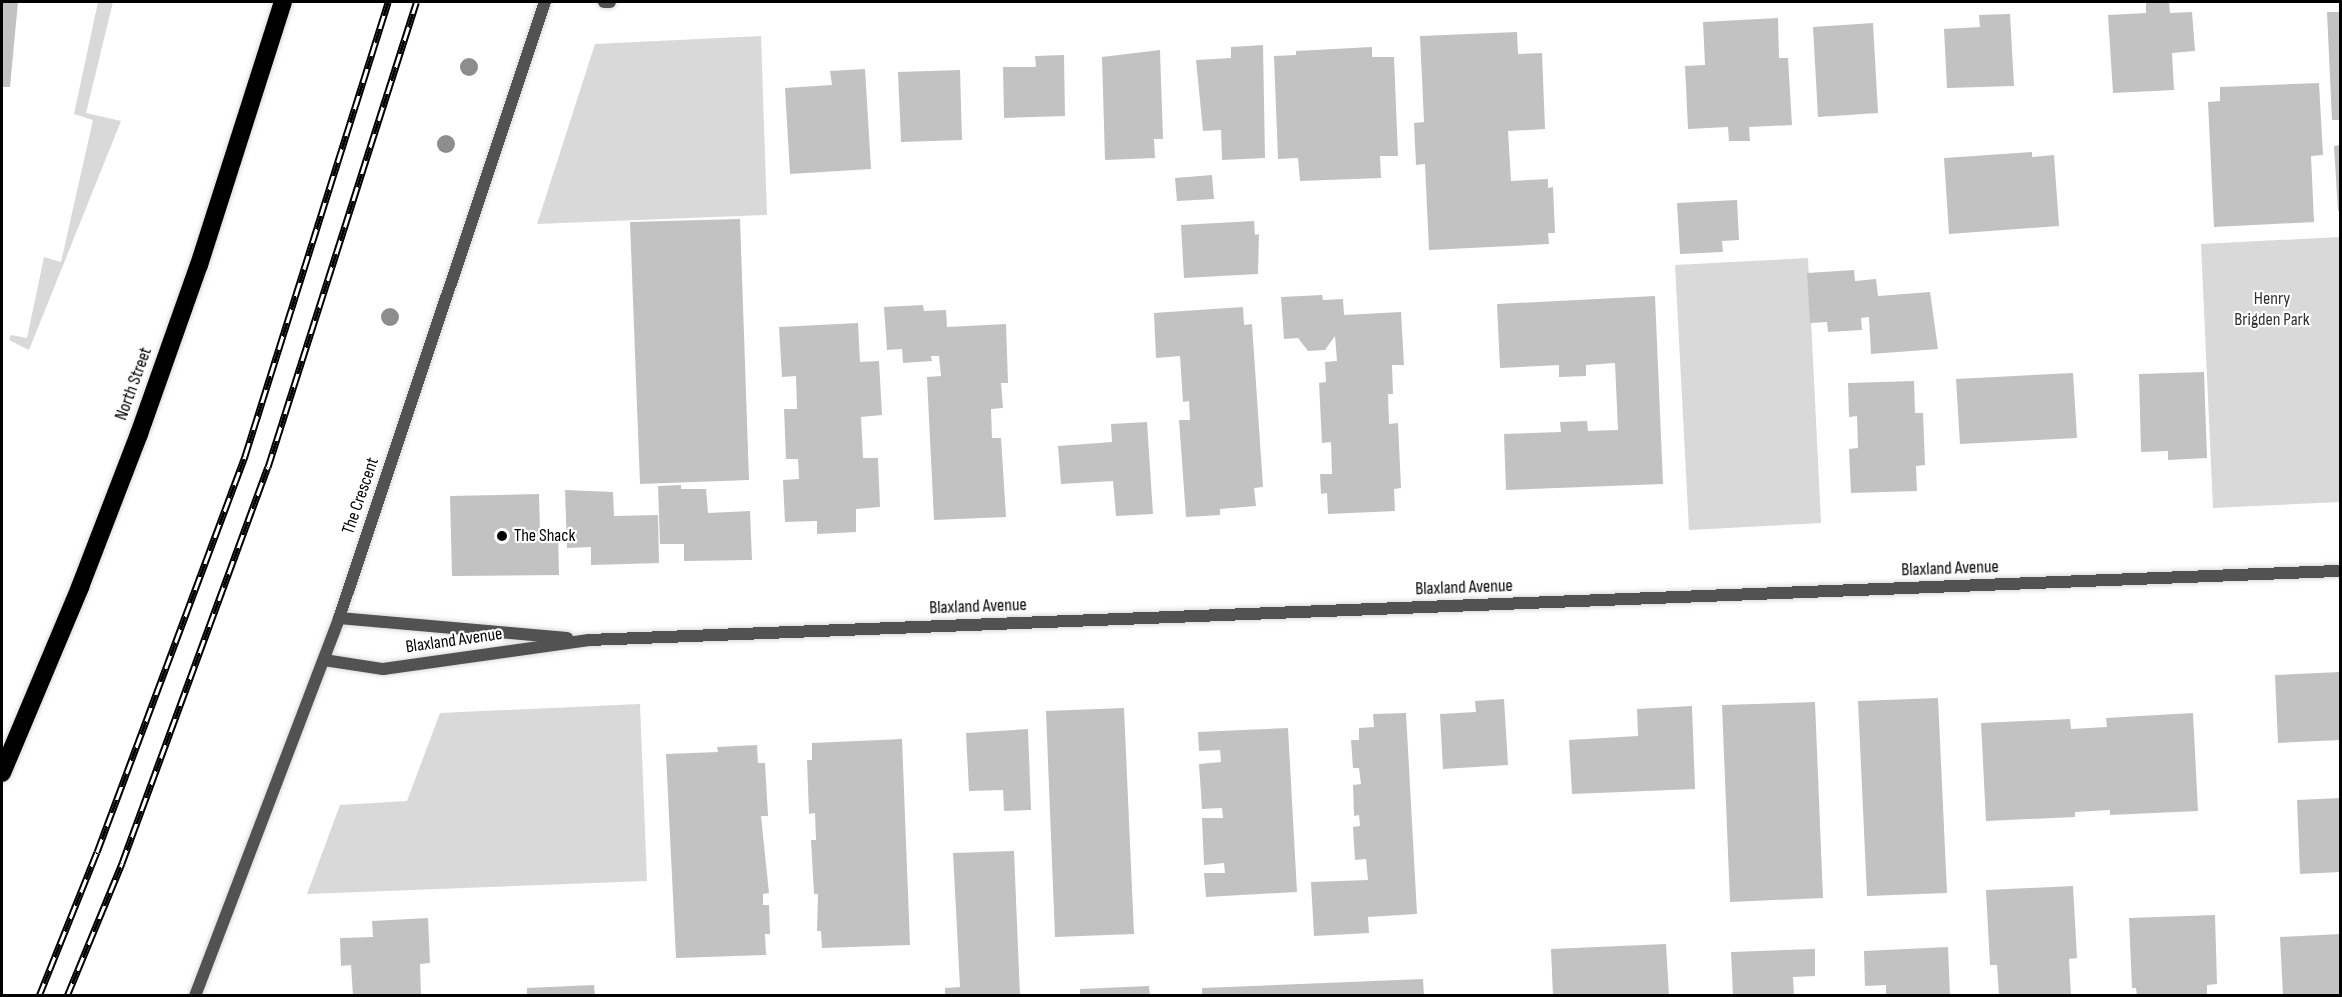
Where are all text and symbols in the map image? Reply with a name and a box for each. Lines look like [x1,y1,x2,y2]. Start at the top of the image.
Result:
park label: Henry Brigden Park [2234,289,2310,332]
street label: North Street [111,345,157,423]
street label: The Crescent [338,455,384,537]
place label: The Shack [514,525,575,547]
marker: The Shack [495,529,509,543]
street label: Blaxland Avenue [1901,557,1999,581]
street label: Blaxland Avenue [1415,576,1513,600]
street label: Blaxland Avenue [929,595,1027,619]
street label: Blaxland Avenue [404,624,504,658]

